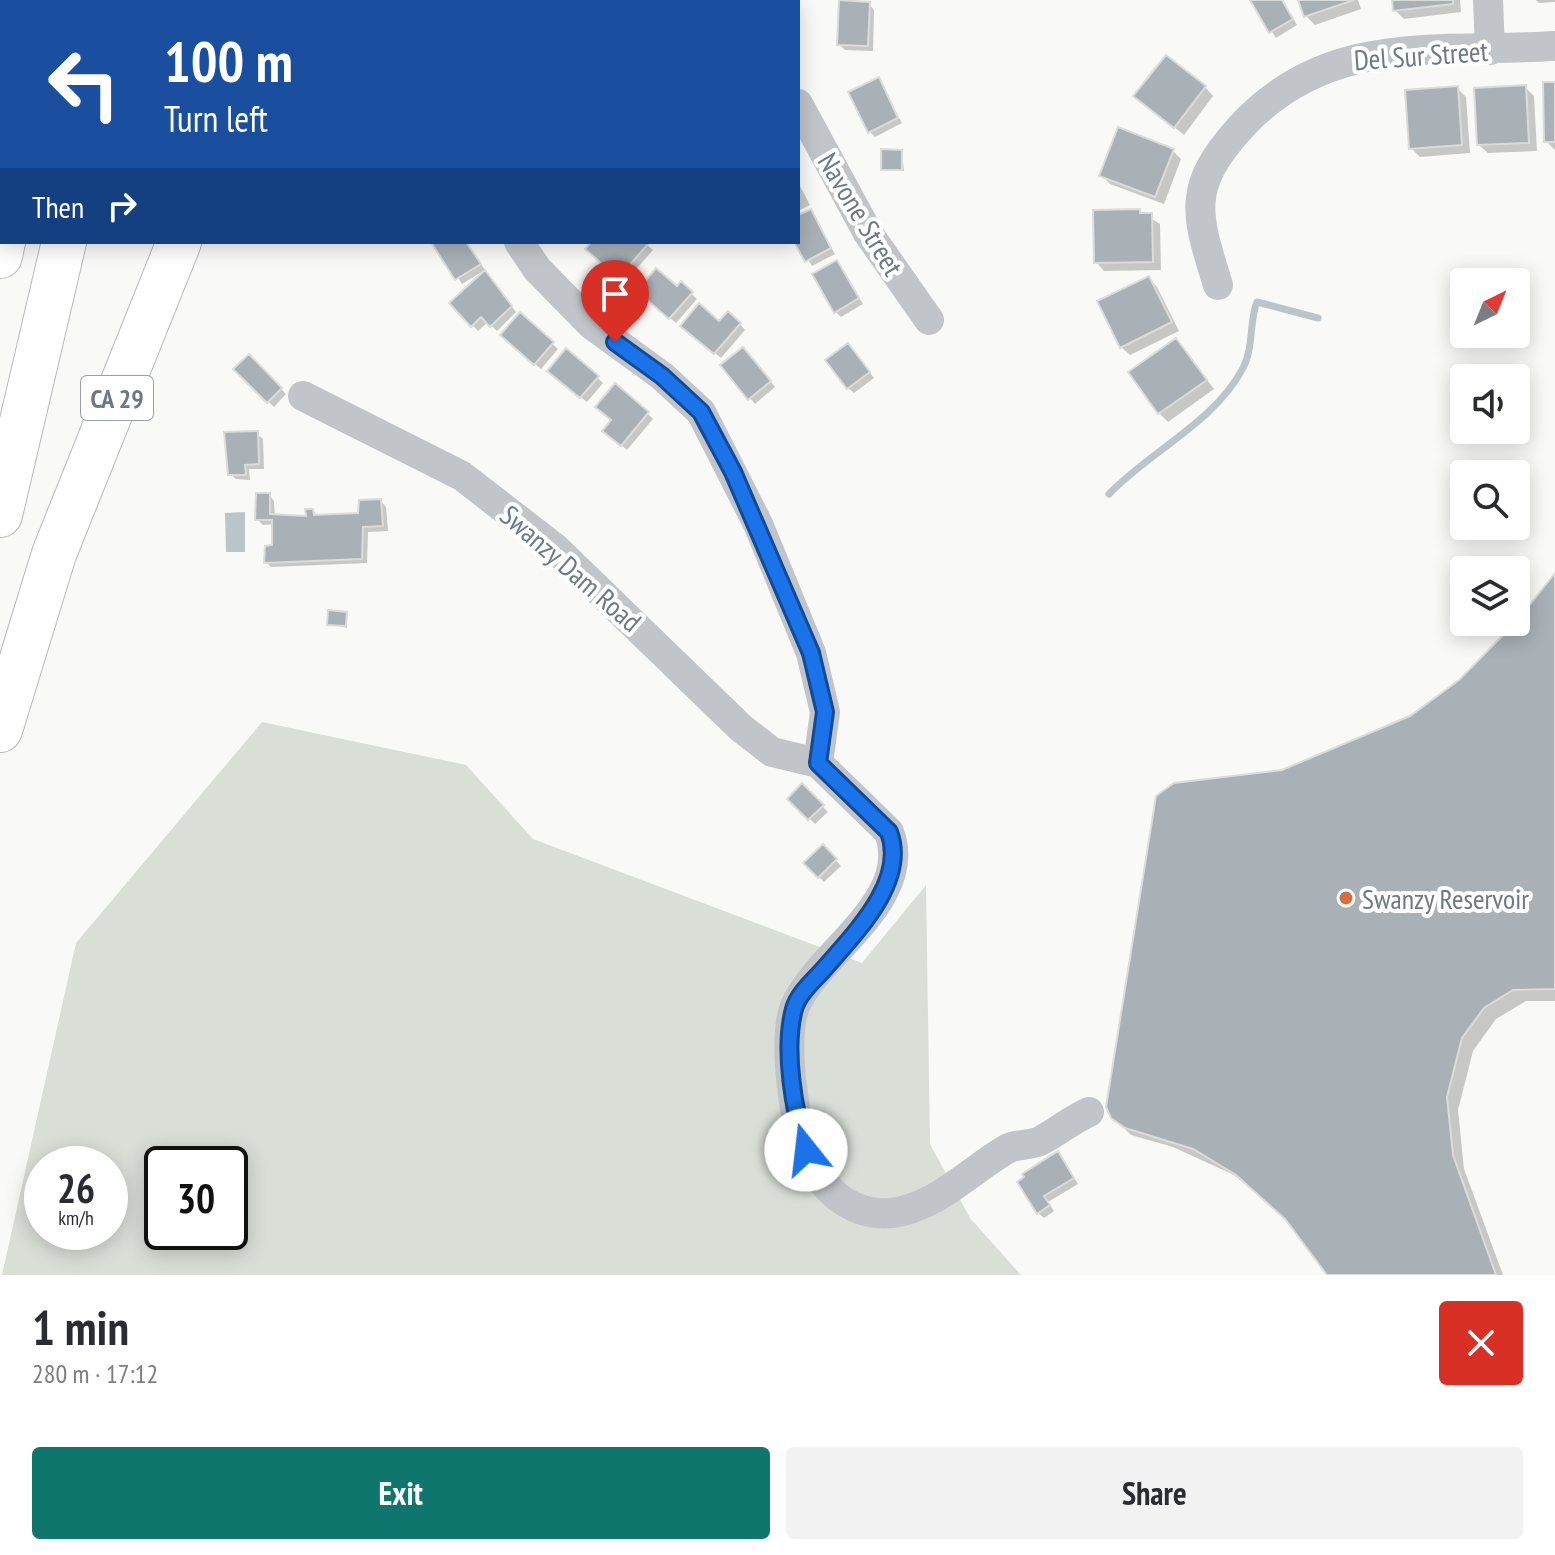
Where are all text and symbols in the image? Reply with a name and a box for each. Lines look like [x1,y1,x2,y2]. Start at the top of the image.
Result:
text: 100 m [164,25,293,97]
icon: left [32,32,136,136]
street label: Del Sur Street [1353,32,1490,78]
text: Turn left [164,95,268,142]
street label: Navone Street [810,146,912,282]
icon: right [100,184,144,228]
text: Then [32,187,84,226]
pin [581,260,649,342]
north arrow [1450,268,1530,348]
map controls [1450,268,1530,636]
icon: arrive [593,272,637,316]
button: sound [1450,364,1530,444]
road number: CA 29 [81,376,153,420]
button: search [1450,460,1530,540]
street label: Swanzy Dam Road [493,496,649,640]
button: layers [1450,556,1530,636]
place label: Swanzy Reservoir [1362,880,1529,917]
marker: Swanzy Reservoir [1337,889,1355,907]
position arrow [764,1108,848,1192]
speed limit sign: 30 [144,1146,248,1250]
text: 26 [57,1162,95,1214]
text: km/h [58,1205,94,1231]
text: 1 min [32,1296,129,1358]
button: close [1439,1301,1523,1385]
text: 280 m · 17:12 [32,1357,158,1390]
button: Exit [32,1447,770,1539]
button: Share [786,1447,1523,1539]

